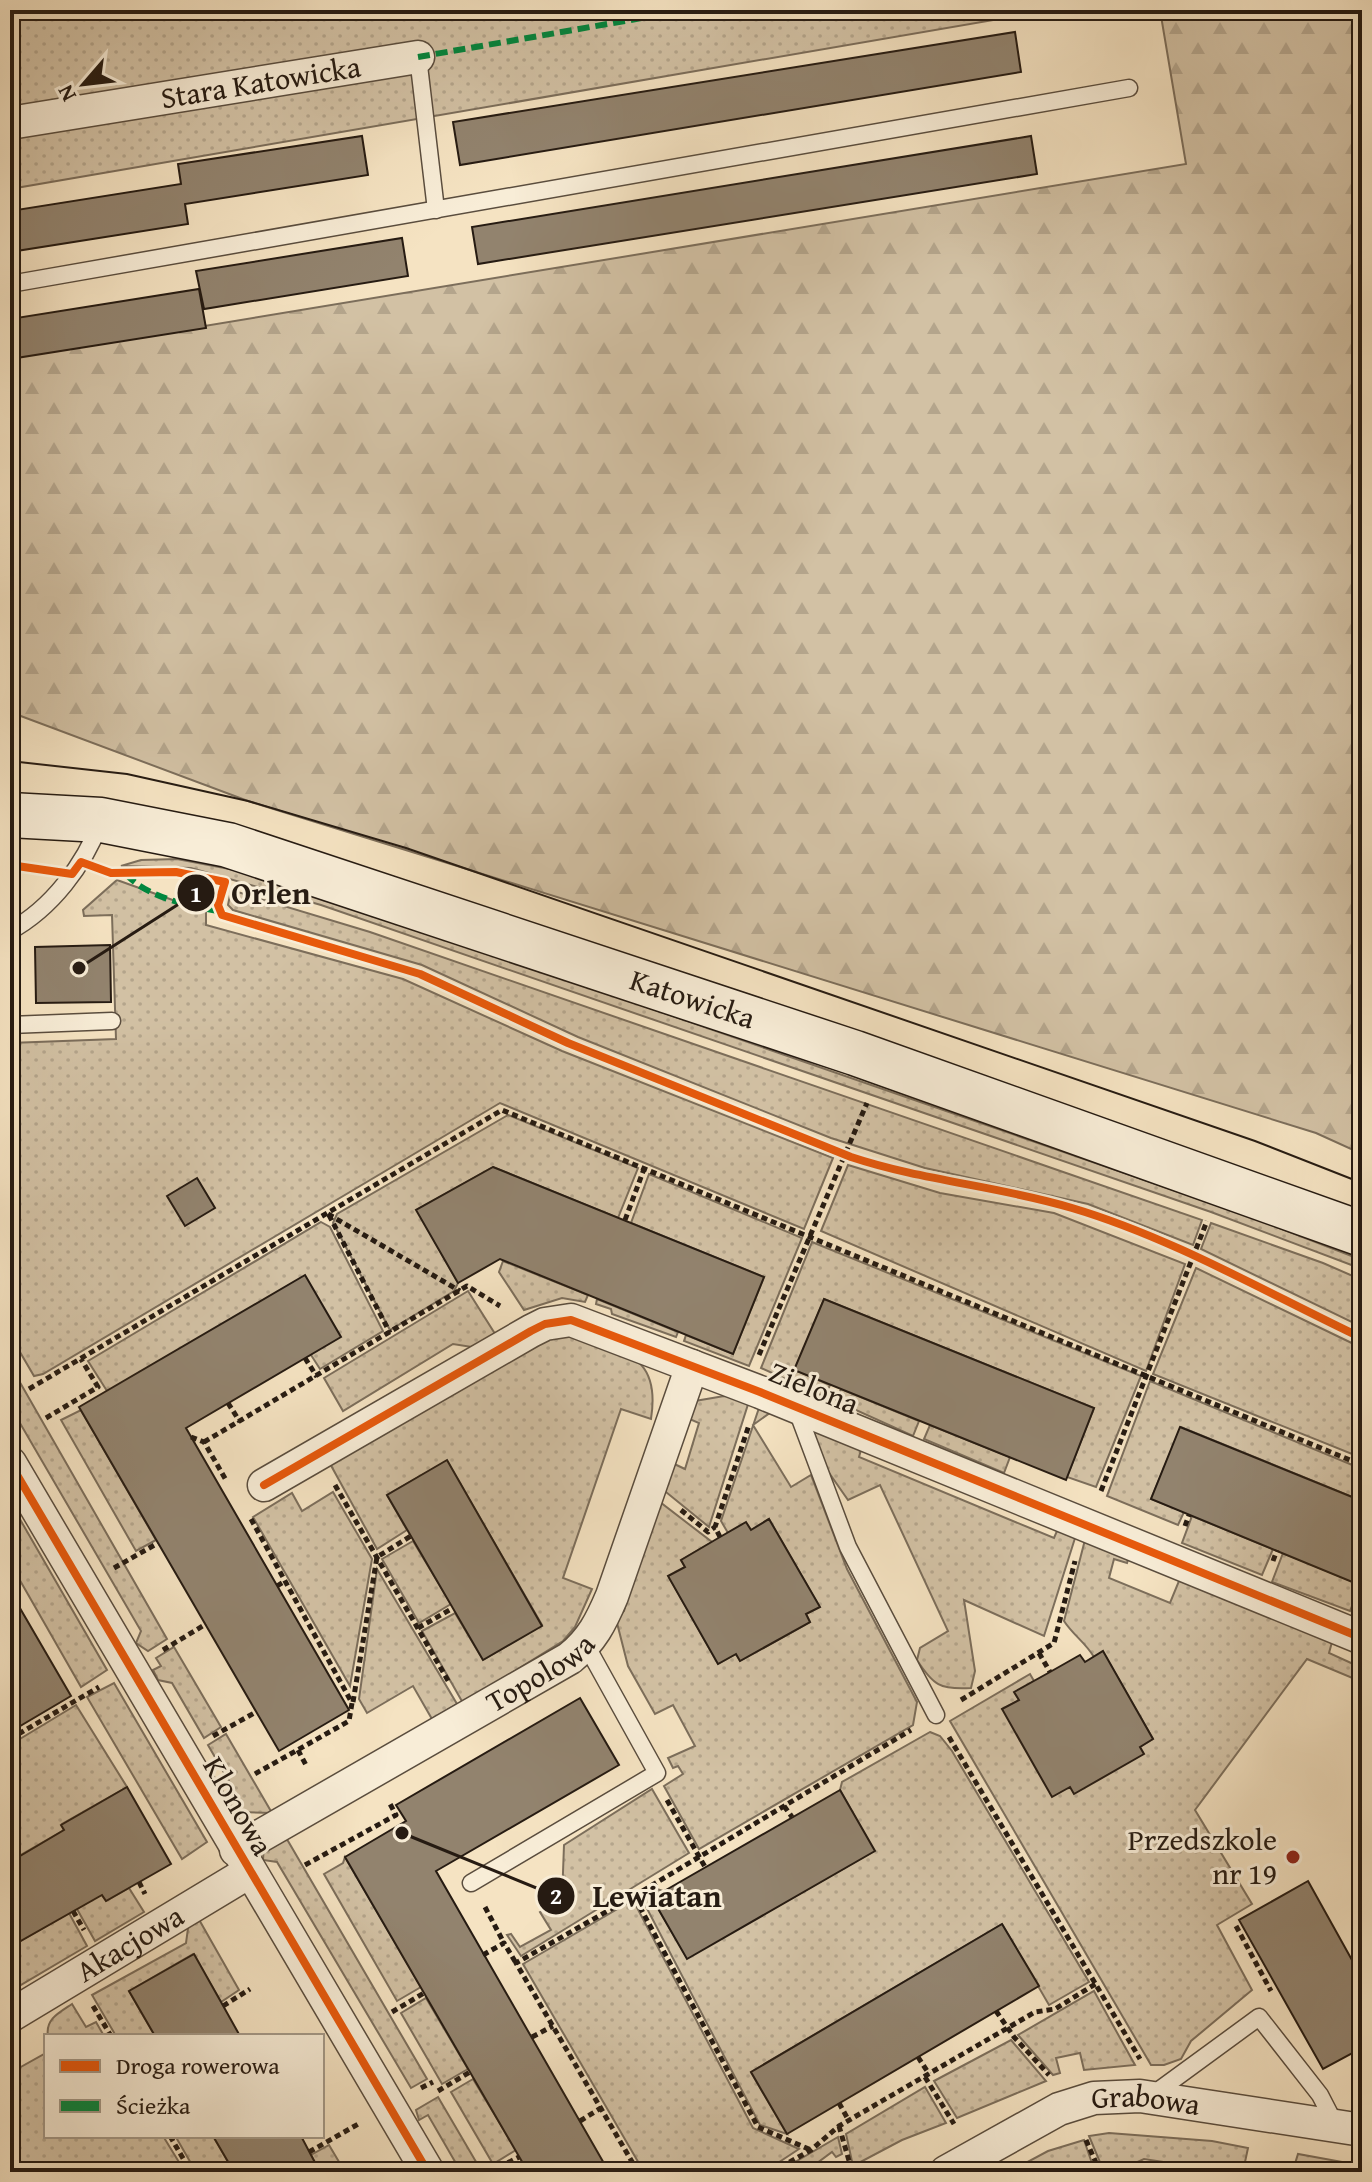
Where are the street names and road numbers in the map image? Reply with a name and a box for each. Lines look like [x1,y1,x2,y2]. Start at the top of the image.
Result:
street label: Stara Katowicka [157,44,364,119]
street label: Katowicka [624,957,761,1039]
street label: Zielona [763,1349,866,1425]
street label: Topolowa [477,1624,605,1723]
street label: Klonowa [193,1748,285,1863]
street label: Akacjowa [67,1893,192,1992]
street label: Grabowa [1090,2073,1203,2126]

